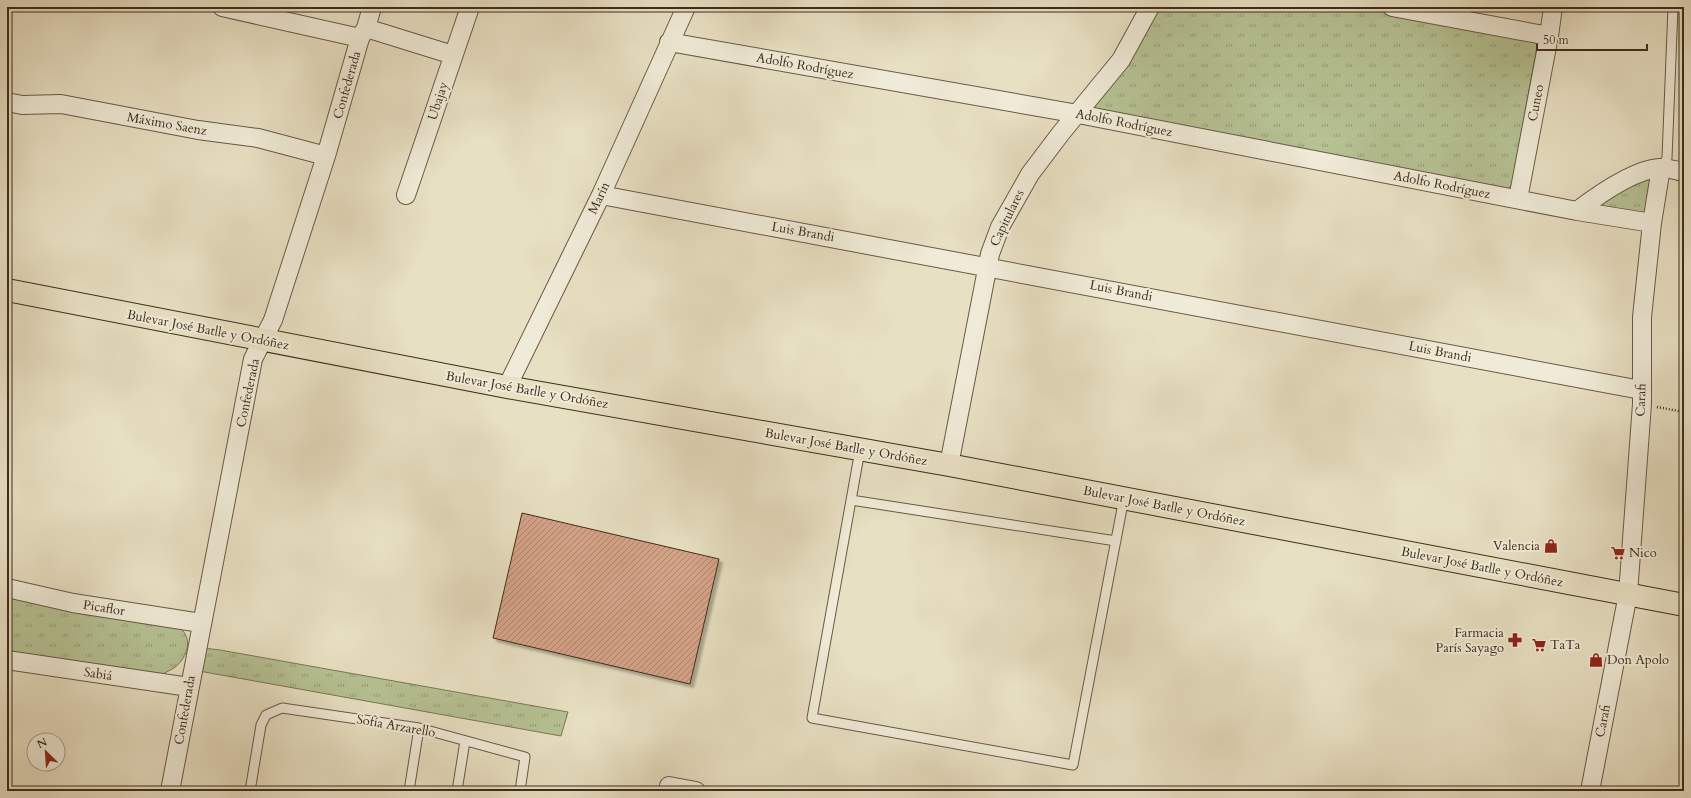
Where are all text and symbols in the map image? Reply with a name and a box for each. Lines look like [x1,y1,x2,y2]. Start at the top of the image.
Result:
scale bar [1537,26,1647,52]
text: 50 m [1543,32,1570,48]
street label: Confederada [329,49,365,121]
street label: Adolfo Rodríguez [755,49,855,83]
street label: Ubajay [423,79,453,122]
street label: Cuneo [1524,83,1548,123]
street label: Adolfo Rodríguez [1074,105,1174,141]
street label: Máximo Saenz [126,108,208,140]
street label: Adolfo Rodríguez [1392,167,1492,203]
street label: Marín [584,178,615,217]
street label: Capitulares [985,187,1029,249]
street label: Luis Brandi [770,218,836,246]
street label: Luis Brandi [1088,276,1154,306]
street label: Bulevar José Batlle y Ordóñez [125,305,291,355]
street label: Luis Brandi [1407,337,1473,367]
street label: Confederada [232,357,264,429]
street label: Bulevar José Batlle y Ordóñez [444,367,610,413]
street label: Carafi [1631,382,1651,417]
street label: Bulevar José Batlle y Ordóñez [763,424,929,470]
street label: Bulevar José Batlle y Ordóñez [1081,481,1247,531]
place label: Valencia [1493,537,1540,555]
shop icon: Valencia [1543,538,1559,554]
street label: Bulevar José Batlle y Ordóñez [1399,542,1565,592]
place label: Nico [1629,544,1657,562]
supermarket icon: Nico [1610,545,1626,561]
street label: Picaflor [82,596,126,620]
place label: Farmacia París Sayago [1436,624,1504,657]
pharmacy icon: Farmacia París Sayago [1507,632,1523,648]
place label: TaTa [1550,636,1581,654]
supermarket icon: TaTa [1531,637,1547,653]
place label: Don Apolo [1607,651,1669,669]
shop icon: Don Apolo [1588,652,1604,668]
street label: Sabiá [83,663,114,685]
street label: Confederada [170,674,200,746]
street label: Carafi [1591,702,1615,739]
street label: Sofía Arzarello [355,710,437,742]
north arrow [26,732,66,772]
text: N [34,734,50,752]

